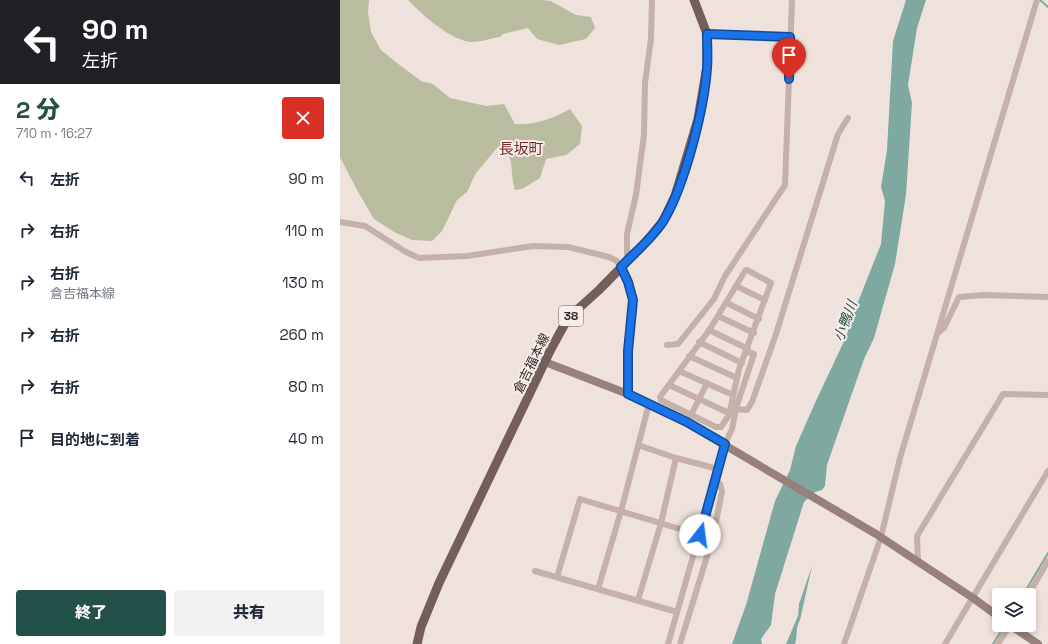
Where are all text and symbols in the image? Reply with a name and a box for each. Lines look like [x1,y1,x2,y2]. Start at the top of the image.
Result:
text: 90 m [82,11,148,47]
icon: left [16,16,68,68]
pin [772,38,806,79]
icon: arrive [778,44,800,66]
text: 左折 [82,49,118,72]
text: 2 分 [16,94,60,125]
button: close [282,97,324,139]
text: 710 m · 16:27 [16,125,92,142]
district label: 長坂町 [498,139,544,158]
icon: left [16,167,38,189]
text: 90 m [288,169,324,188]
text: 左折 [50,170,80,189]
icon: right [16,219,38,241]
text: 110 m [285,221,324,240]
text: 右折 [50,222,80,241]
text: 右折 [50,264,80,283]
icon: right [16,271,38,293]
text: 130 m [282,273,324,292]
text: 倉吉福本線 [50,285,115,302]
water label: 小鴨川 [829,296,862,344]
road number: 38 [559,306,583,326]
icon: right [16,323,38,345]
text: 260 m [279,325,324,344]
text: 右折 [50,326,80,345]
street label: 倉吉福本線 [510,330,553,396]
icon: right [16,375,38,397]
text: 80 m [288,377,324,396]
text: 右折 [50,378,80,397]
icon: arrive [16,427,38,449]
text: 40 m [288,429,324,448]
text: 目的地に到着 [50,430,140,449]
position arrow [679,514,721,556]
map controls [992,588,1036,632]
button: layers [992,588,1036,632]
button: 終了 [16,590,166,636]
button: 共有 [174,590,324,636]

